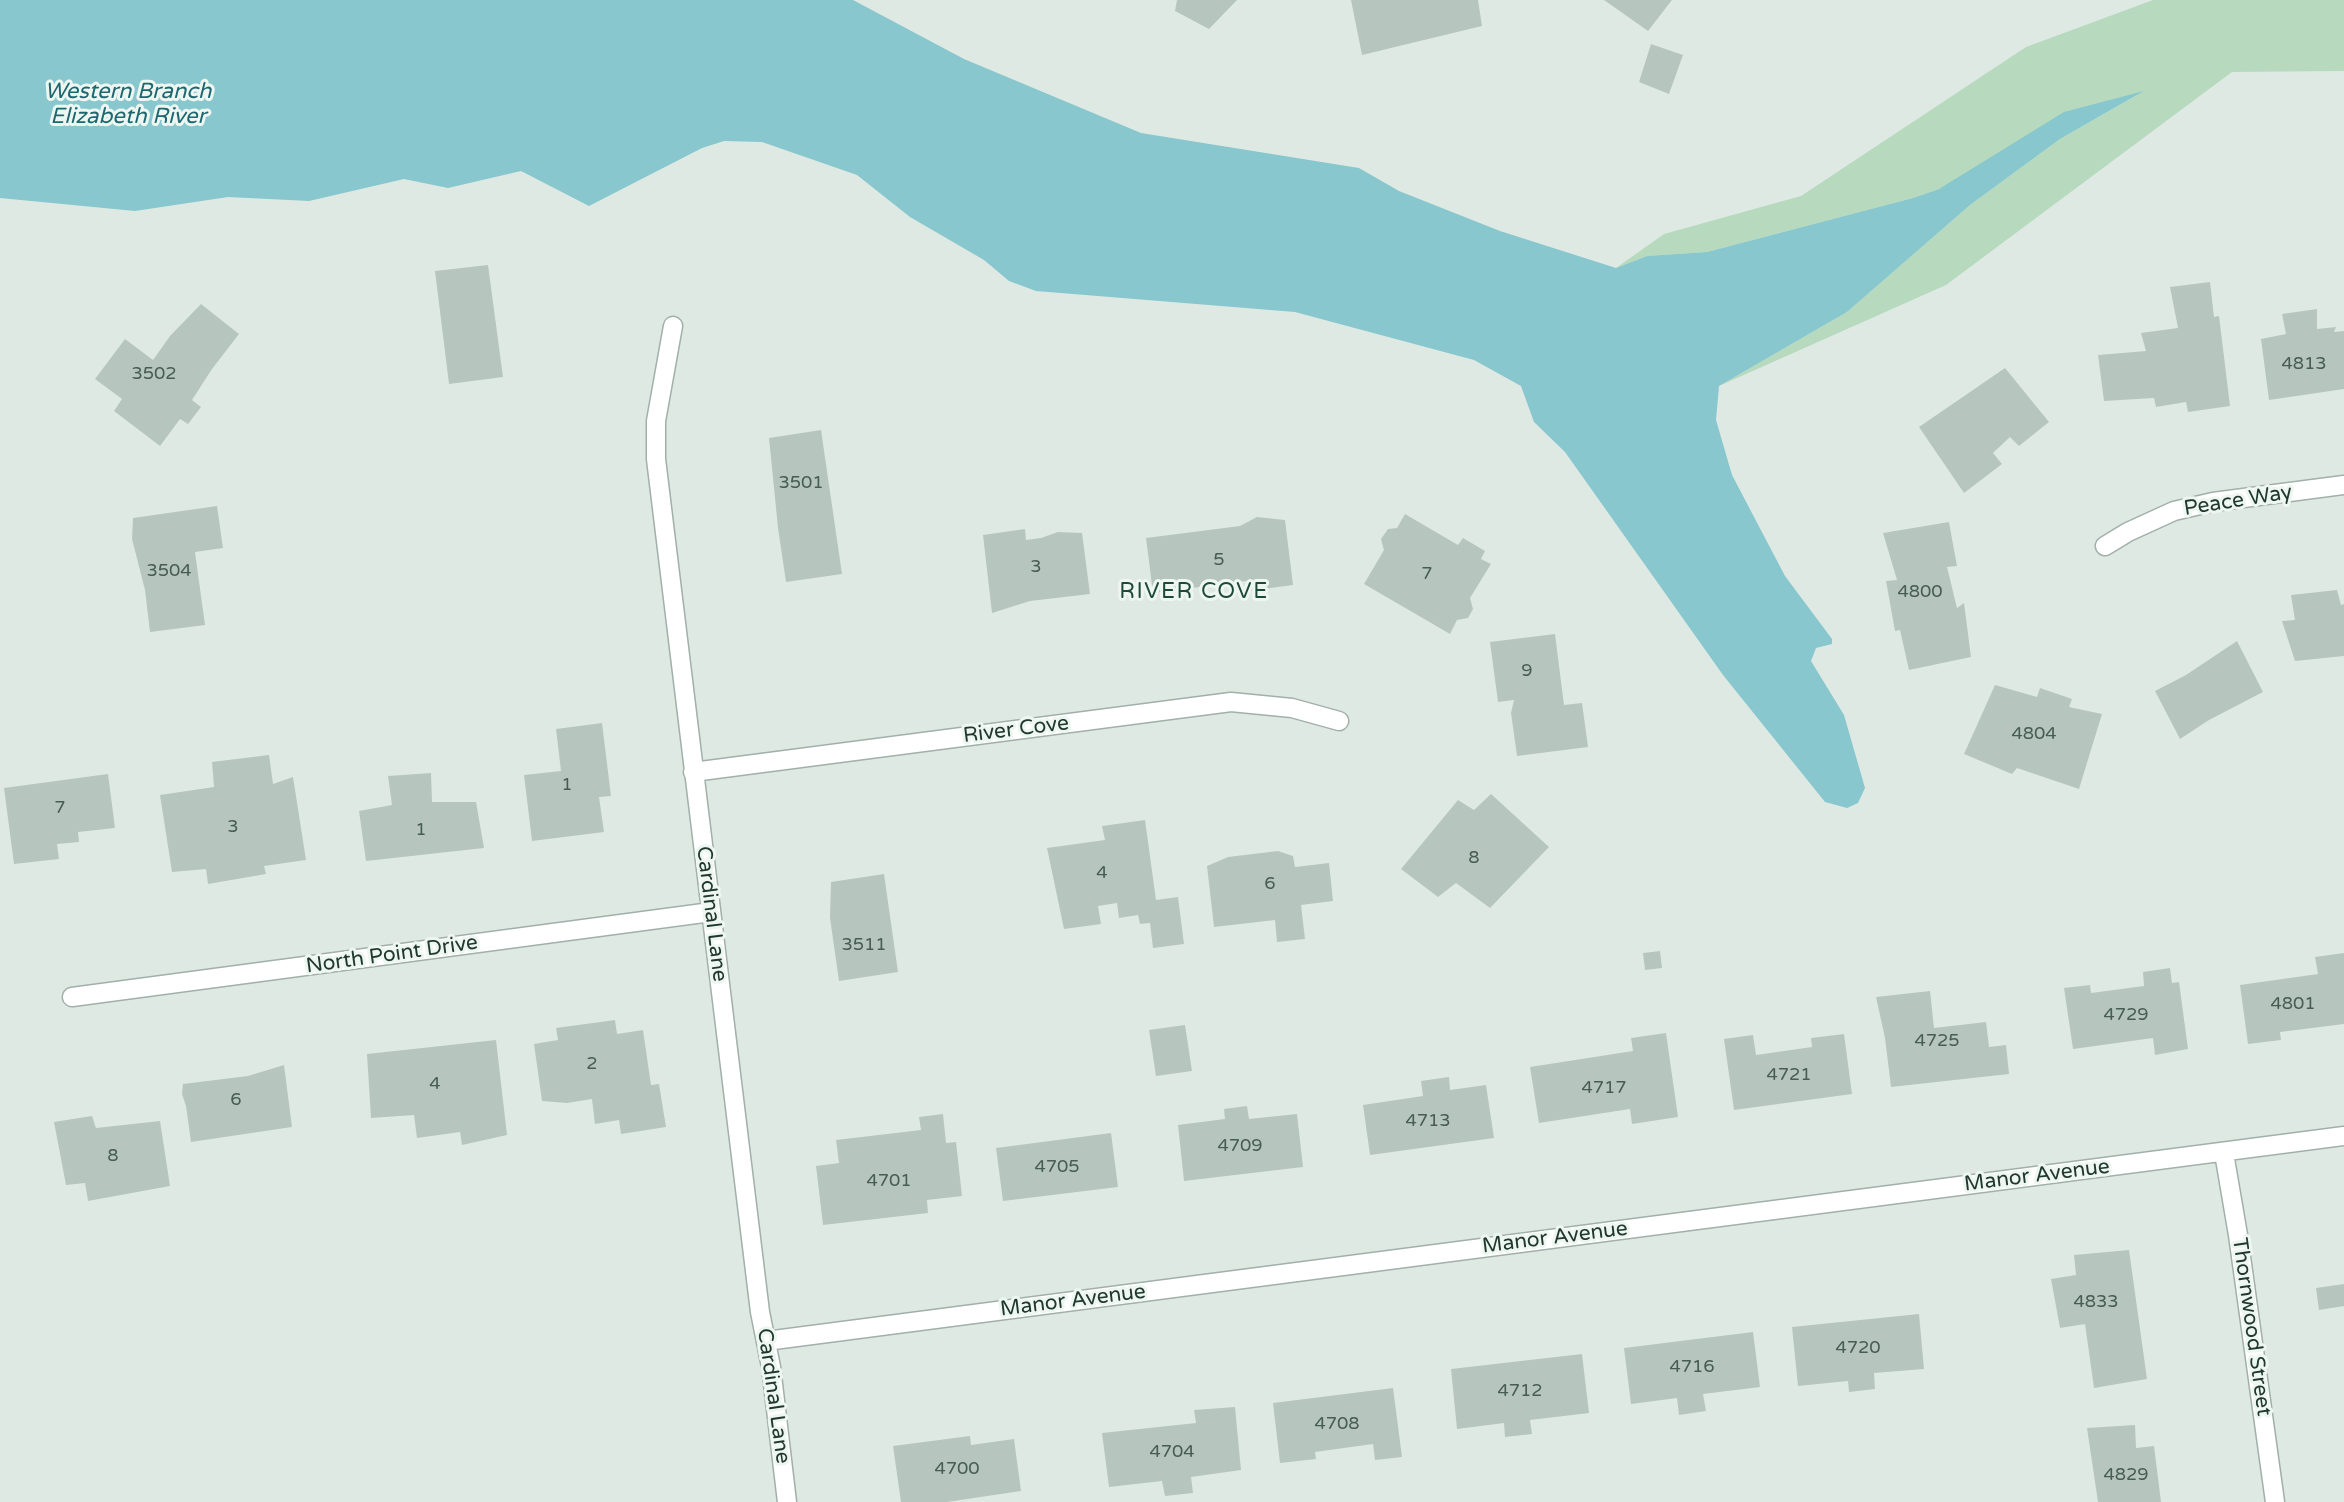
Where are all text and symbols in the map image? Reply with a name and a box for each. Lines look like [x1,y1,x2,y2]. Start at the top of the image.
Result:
water label: Western Branch Elizabeth River [45,79,211,130]
house number: 4813 [2281,353,2327,375]
house number: 3502 [131,363,177,385]
house number: 3501 [778,472,824,494]
street label: Peace Way [2182,480,2294,522]
house number: 5 [1213,549,1225,571]
house number: 3 [1030,556,1042,578]
house number: 3504 [146,560,192,582]
house number: 7 [1421,563,1433,585]
district label: RIVER COVE [1119,579,1269,605]
house number: 4800 [1897,581,1943,603]
house number: 9 [1521,660,1533,682]
street label: River Cove [962,711,1070,749]
house number: 4804 [2011,723,2057,745]
house number: 1 [561,774,573,796]
house number: 7 [54,797,66,819]
house number: 3 [227,816,239,838]
house number: 1 [415,819,427,841]
street label: Cardinal Lane [690,845,732,983]
house number: 8 [1468,847,1480,869]
house number: 4 [1096,862,1108,884]
house number: 6 [1264,873,1276,895]
street label: North Point Drive [304,930,480,980]
house number: 3511 [841,934,887,956]
house number: 4801 [2270,993,2316,1015]
house number: 4729 [2103,1004,2149,1026]
house number: 4725 [1914,1030,1960,1052]
house number: 2 [586,1053,598,1075]
house number: 4721 [1766,1064,1812,1086]
house number: 4 [429,1073,441,1095]
house number: 4717 [1581,1077,1627,1099]
house number: 6 [230,1089,242,1111]
house number: 4713 [1405,1110,1451,1132]
house number: 4709 [1217,1135,1263,1157]
house number: 8 [107,1145,119,1167]
street label: Manor Avenue [1963,1155,2111,1197]
house number: 4705 [1034,1156,1080,1178]
house number: 4701 [866,1170,912,1192]
street label: Manor Avenue [1481,1217,1629,1259]
street label: Thornwood Street [2226,1236,2276,1418]
street label: Manor Avenue [999,1280,1147,1322]
house number: 4833 [2073,1291,2119,1313]
street label: Cardinal Lane [751,1327,795,1465]
house number: 4720 [1835,1337,1881,1359]
house number: 4716 [1669,1356,1715,1378]
house number: 4712 [1497,1380,1543,1402]
house number: 4708 [1314,1413,1360,1435]
house number: 4704 [1149,1441,1195,1463]
house number: 4700 [934,1458,980,1480]
house number: 4829 [2103,1464,2149,1486]

